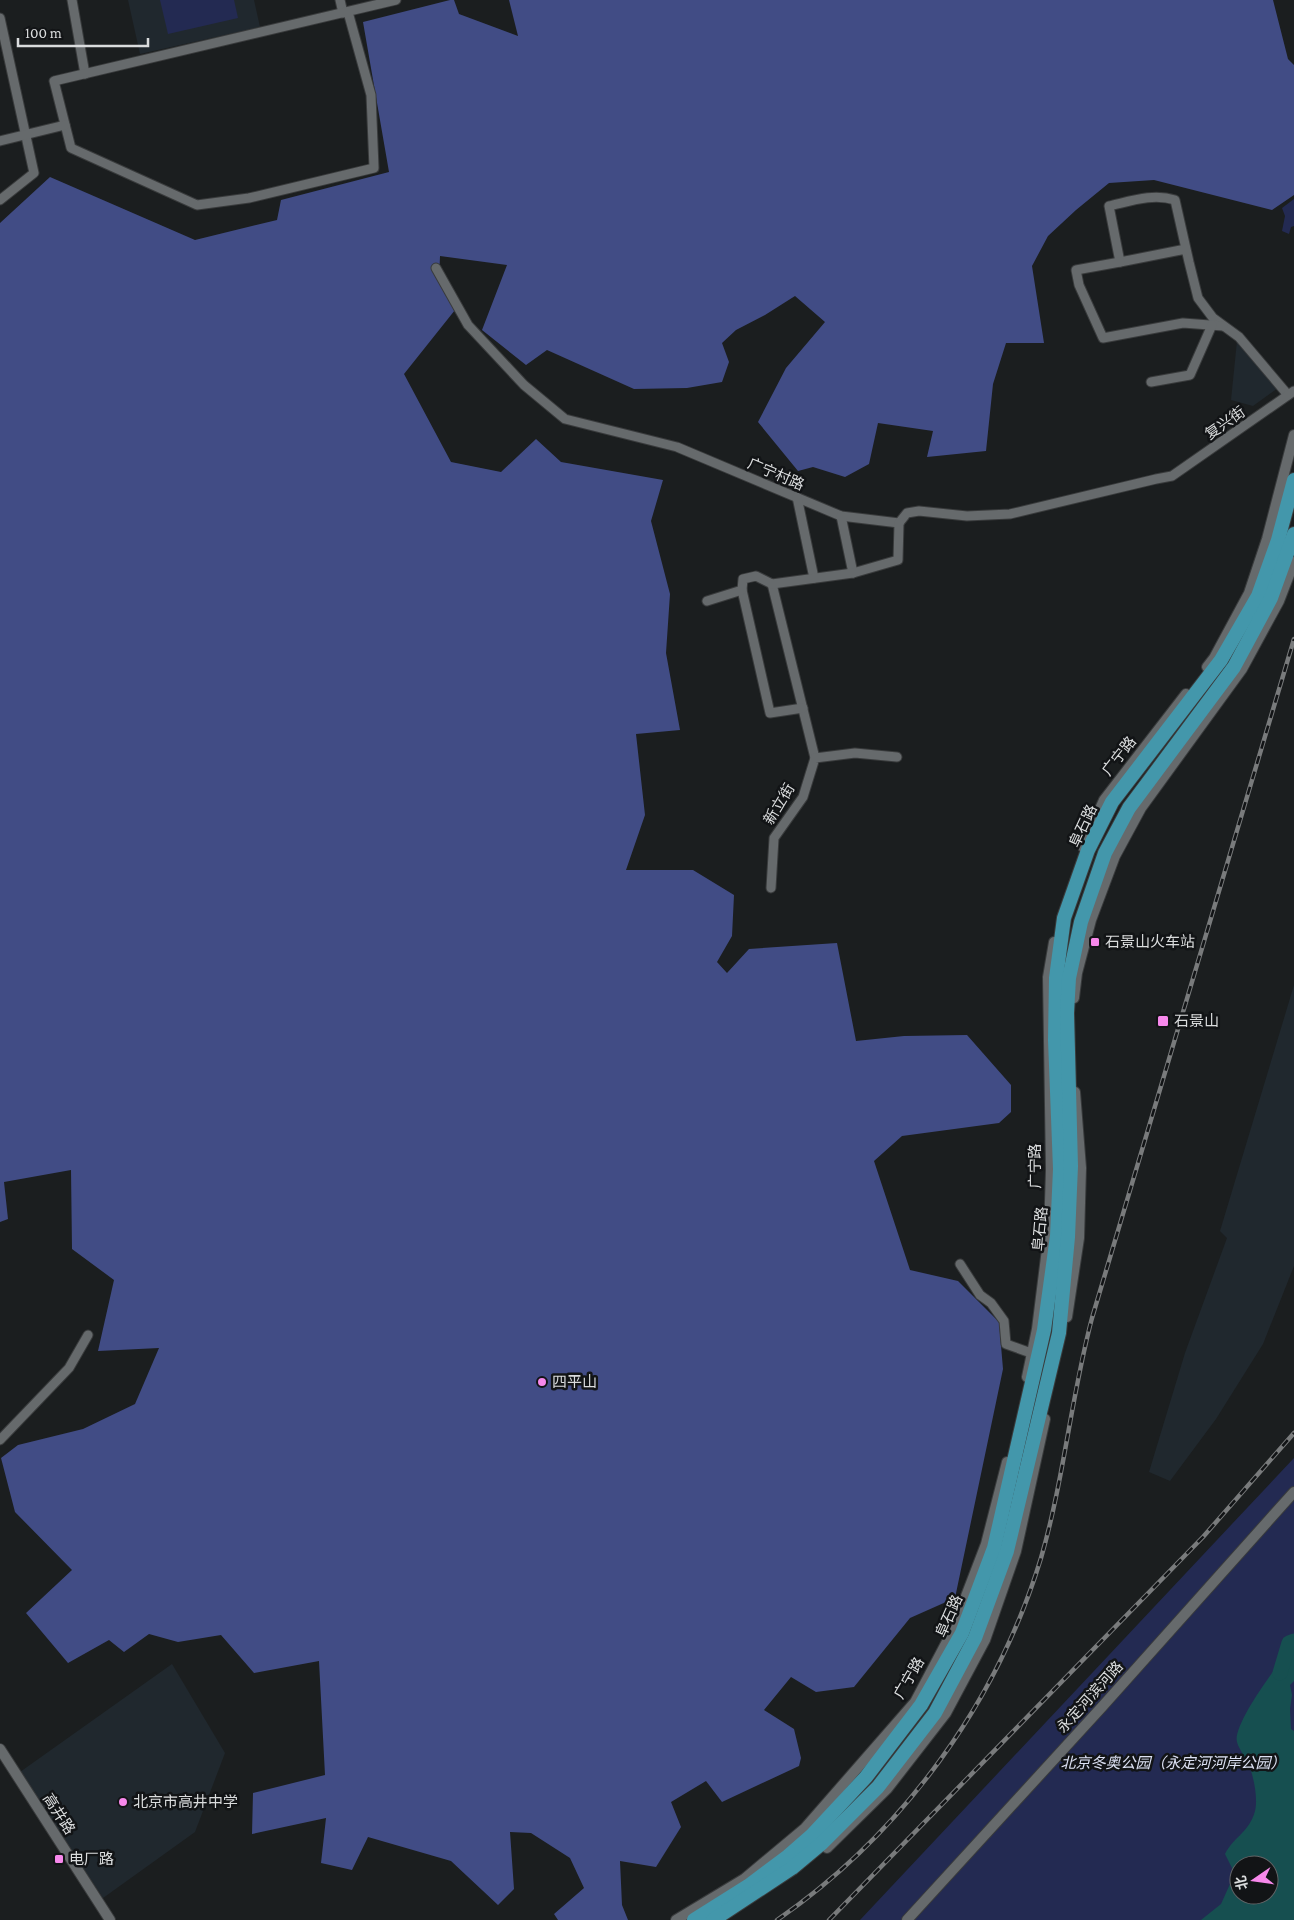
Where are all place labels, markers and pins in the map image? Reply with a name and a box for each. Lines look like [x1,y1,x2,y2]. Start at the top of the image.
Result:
place label: 石景山火车站 [1105,934,1195,950]
marker: 石景山火车站 [1089,936,1101,948]
place label: 石景山 [1174,1013,1219,1029]
marker: 石景山 [1156,1014,1170,1028]
place label: 四平山 [552,1374,597,1390]
marker: 四平山 [536,1376,548,1388]
place label: 北京市高井中学 [133,1793,238,1810]
marker: 北京市高井中学 [117,1796,129,1808]
place label: 电厂路 [69,1851,114,1867]
marker: 电厂路 [53,1853,65,1865]

